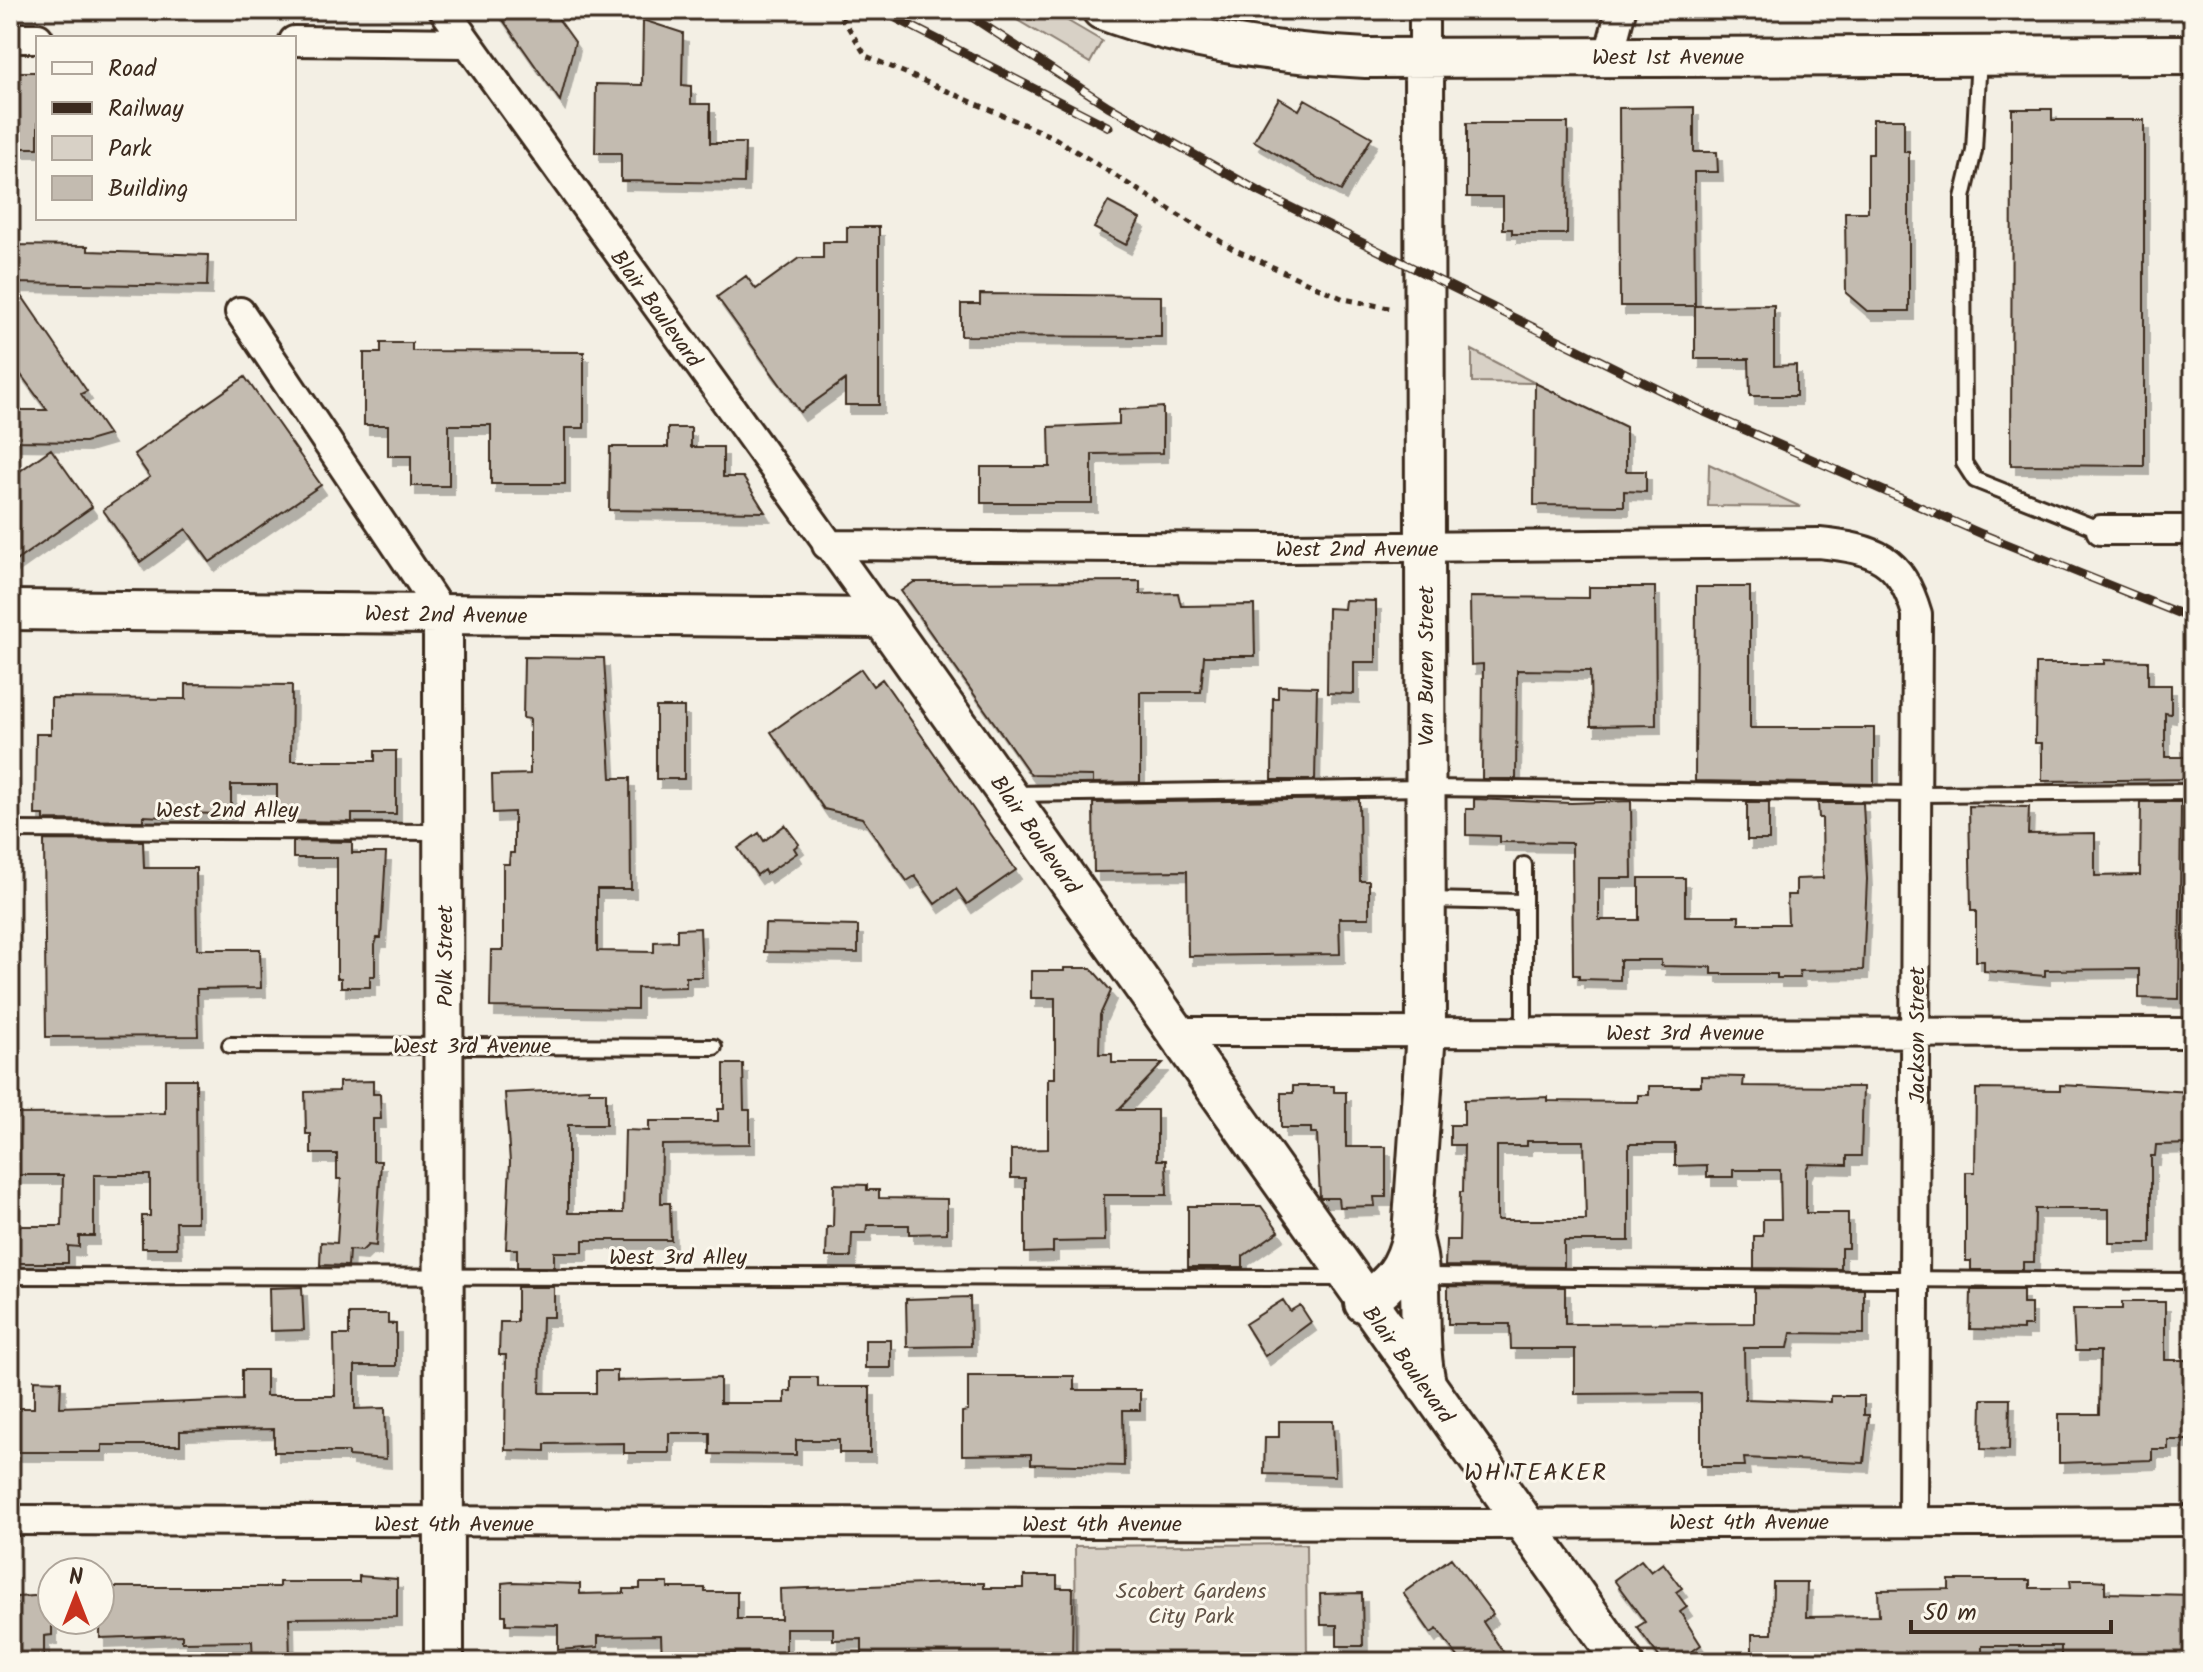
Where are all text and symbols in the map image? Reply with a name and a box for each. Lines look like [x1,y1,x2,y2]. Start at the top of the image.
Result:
legend [36,36,296,220]
street label: West 1st Avenue [1592,41,1744,76]
text: Road [108,50,157,89]
text: Railway [108,90,184,129]
text: Park [108,130,152,169]
text: Building [108,170,188,209]
street label: Blair Boulevard [600,243,711,377]
street label: West 2nd Avenue [1276,533,1439,568]
street label: Van Buren Street [1410,585,1445,746]
street label: West 2nd Avenue [364,598,528,635]
street label: Blair Boulevard [980,769,1089,903]
street label: West 2nd Alley [156,794,299,829]
street label: Polk Street [429,904,464,1007]
street label: Jackson Street [1901,966,1936,1103]
street label: West 3rd Avenue [1606,1017,1764,1052]
street label: West 3rd Avenue [393,1030,551,1065]
street label: West 3rd Alley [609,1241,748,1276]
street label: Blair Boulevard [1352,1299,1463,1433]
district label: WHITEAKER [1464,1454,1608,1493]
street label: West 4th Avenue [1669,1506,1829,1541]
street label: West 4th Avenue [374,1508,534,1543]
street label: West 4th Avenue [1022,1508,1182,1543]
north arrow [36,1556,116,1636]
text: N [69,1561,83,1596]
park label: Scobert Gardens City Park [1116,1575,1267,1635]
scale bar [1911,1584,2111,1634]
text: 50 m [1923,1594,1977,1633]

